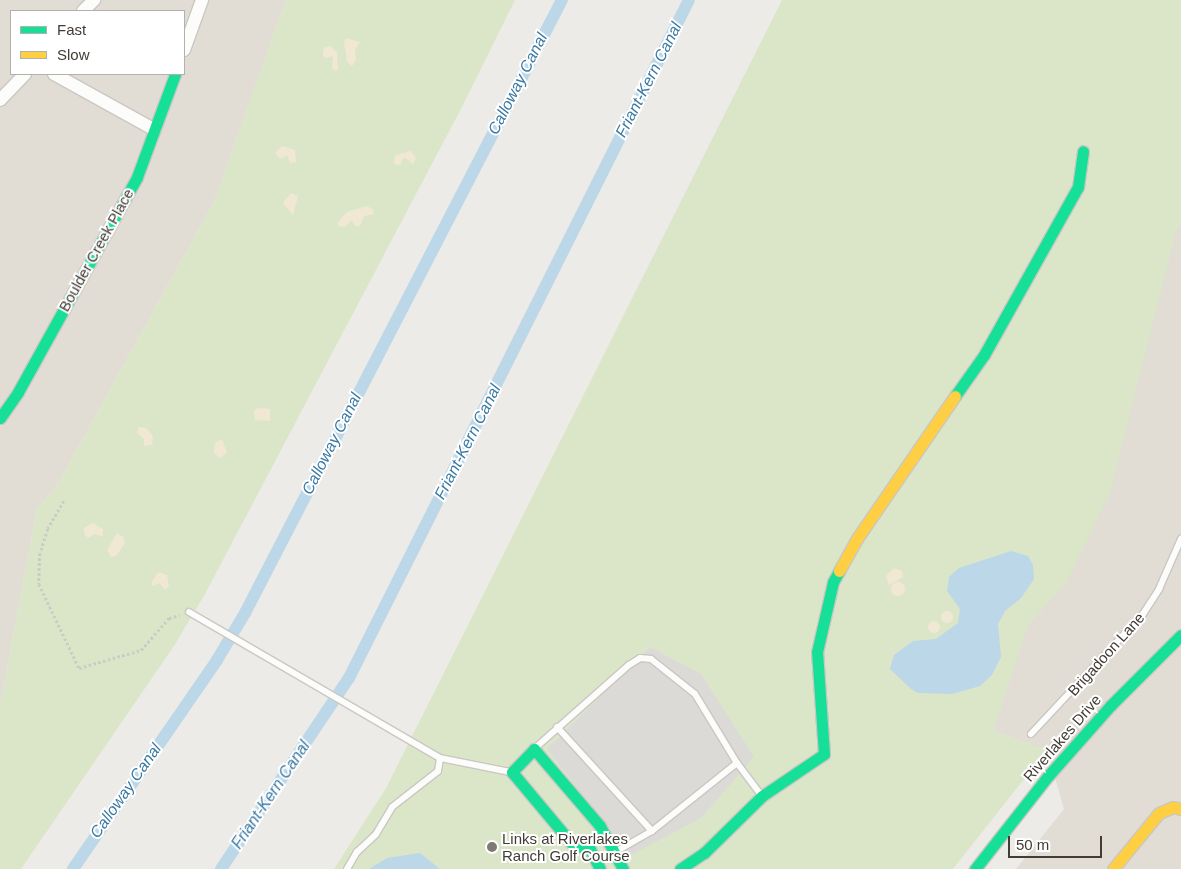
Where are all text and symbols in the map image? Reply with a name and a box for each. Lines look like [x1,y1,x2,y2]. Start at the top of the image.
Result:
legend [10,10,185,75]
water label: Friant-Kern Canal [612,19,686,141]
text: Fast [57,21,86,38]
water label: Calloway Canal [484,30,552,138]
text: Slow [57,46,90,63]
street label: Boulder Creek Place [55,185,137,315]
water label: Friant-Kern Canal [431,381,505,503]
water label: Calloway Canal [298,390,366,498]
street label: Brigadoon Lane [1064,609,1148,699]
street label: Riverlakes Drive [1019,691,1105,785]
water label: Friant-Kern Canal [228,737,314,853]
water label: Calloway Canal [86,740,166,842]
scale bar [1011,826,1105,858]
place label: Links at Riverlakes Ranch Golf Course [502,829,630,864]
text: 50 m [1016,836,1049,853]
marker: Links at Riverlakes Ranch Golf Course [486,841,498,853]

